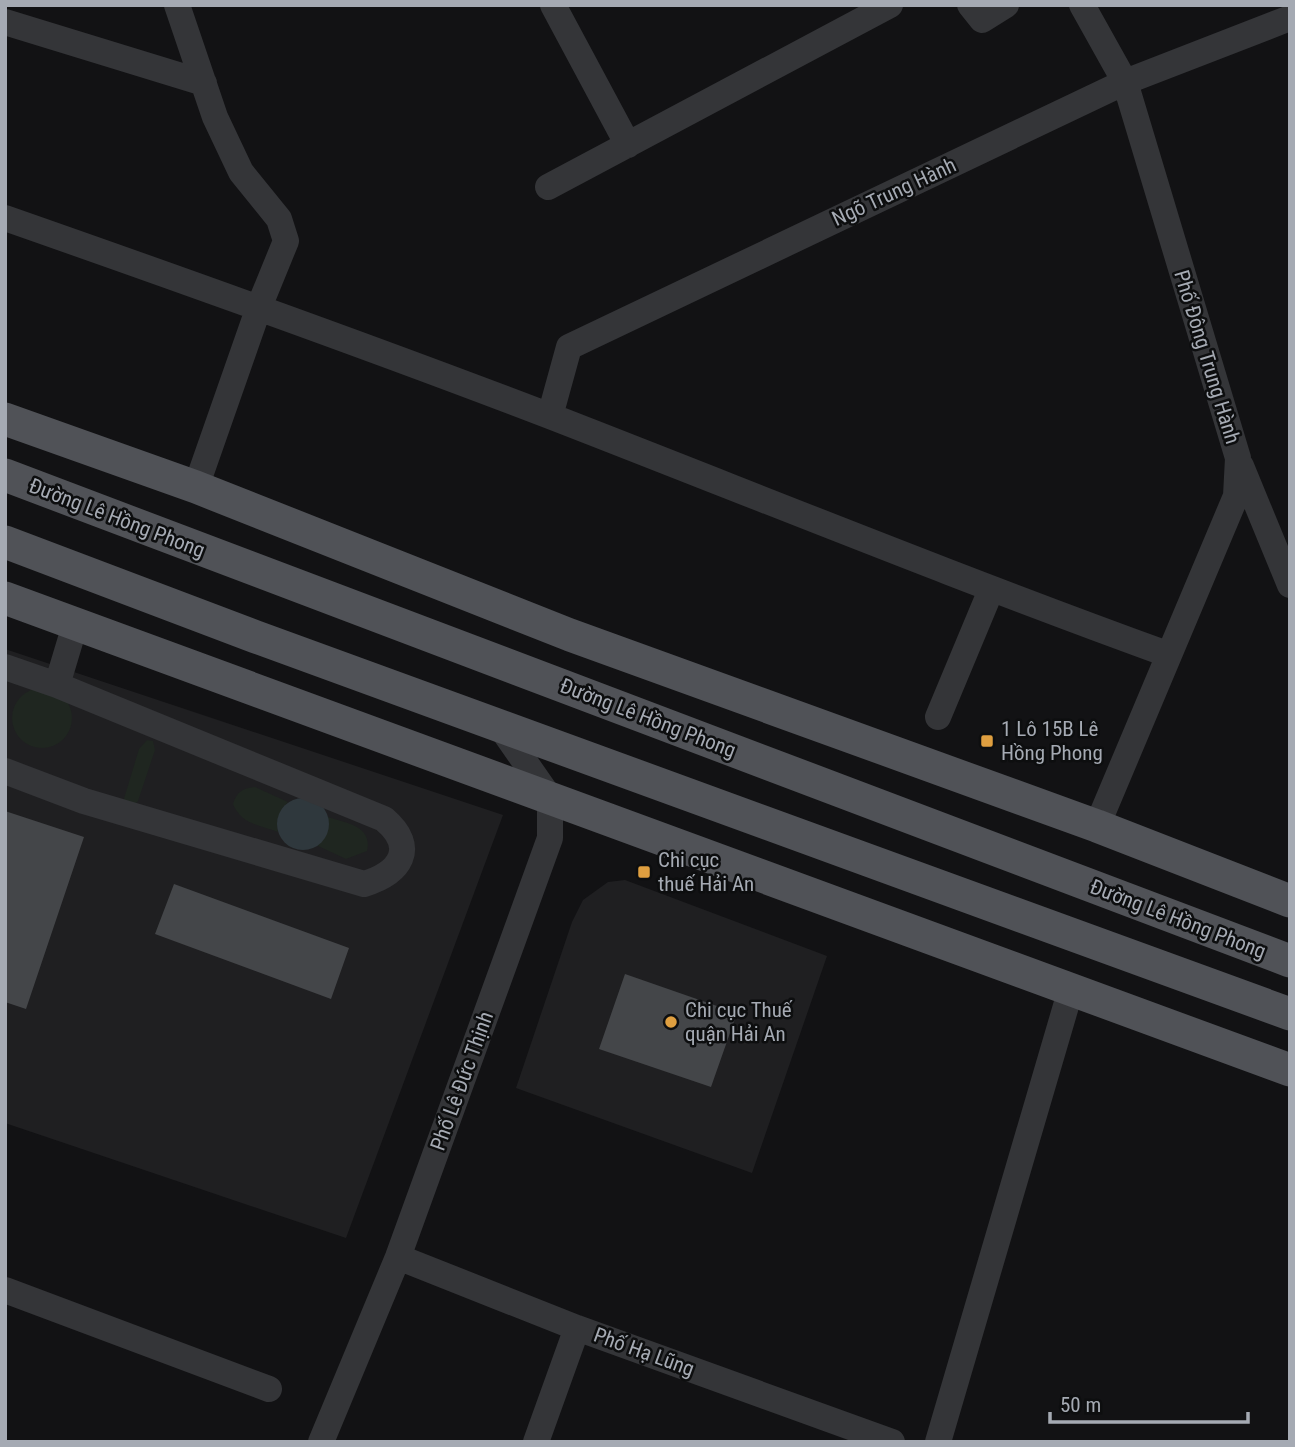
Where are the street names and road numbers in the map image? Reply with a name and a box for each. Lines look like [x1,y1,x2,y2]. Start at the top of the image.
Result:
street label: Ngõ Trung Hành [828,153,960,231]
street label: Phố Đông Trung Hành [1169,267,1245,447]
street label: Đường Lê Hồng Phong [26,473,208,563]
street label: Đường Lê Hồng Phong [557,673,739,763]
street label: Đường Lê Hồng Phong [1087,874,1269,964]
street label: Phố Lê Đức Thịnh [426,1008,498,1154]
street label: Phố Hạ Lũng [590,1323,698,1381]

